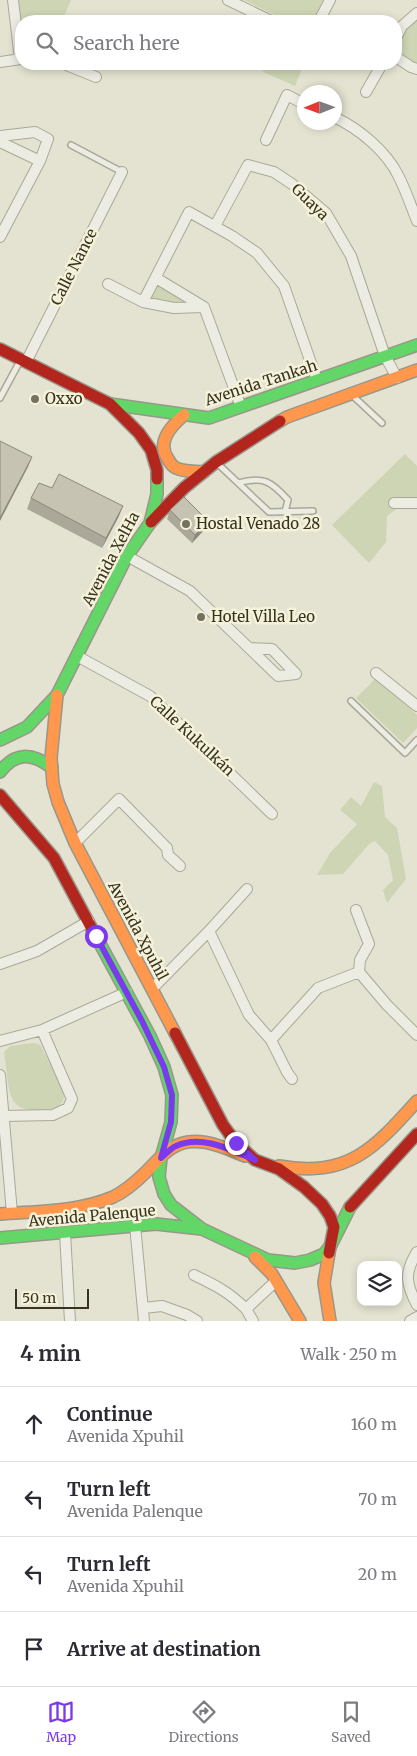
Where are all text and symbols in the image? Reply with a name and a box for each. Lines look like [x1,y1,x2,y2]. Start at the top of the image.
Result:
search box [15,15,402,70]
icon: search [33,29,61,57]
text: Search here [73,31,180,55]
north arrow [297,85,342,130]
street label: Guaya [288,179,333,224]
street label: Calle Nance [46,225,101,308]
street label: Avenida Tankah [201,355,319,410]
place label: Oxxo [45,389,83,408]
marker: Oxxo [29,393,41,405]
street label: Avenida XelHa [77,508,143,610]
place label: Hostal Venado 28 [196,514,320,533]
marker: Hostal Venado 28 [180,518,192,530]
place label: Hotel Villa Leo [211,607,315,626]
marker: Hotel Villa Leo [195,611,207,623]
street label: Calle Kukulkán [146,691,239,780]
street label: Avenida Xpuhil [104,877,173,984]
route start [85,925,108,948]
route end [225,1132,248,1155]
street label: Avenida Palenque [27,1200,156,1231]
map controls [357,1261,402,1306]
button: layers [357,1261,402,1306]
scale bar [15,1286,89,1309]
text: 50 m [22,1289,56,1307]
text: 4 min [20,1340,81,1367]
text: Walk · 250 m [301,1344,397,1364]
text: Continue [67,1402,153,1426]
icon: ahead [20,1410,48,1438]
text: 160 m [351,1414,397,1434]
text: Avenida Xpuhil [67,1426,184,1446]
text: Turn left [67,1477,151,1501]
icon: left [20,1485,48,1513]
text: 70 m [358,1489,397,1509]
text: Avenida Palenque [67,1501,203,1521]
text: Turn left [67,1552,151,1576]
icon: left [20,1560,48,1588]
text: 20 m [358,1564,397,1584]
text: Avenida Xpuhil [67,1576,184,1596]
icon: arrive [20,1635,48,1663]
text: Arrive at destination [67,1637,261,1661]
tab: Map [46,1698,76,1746]
tab: Directions [169,1698,239,1746]
tab: Saved [331,1698,371,1746]

